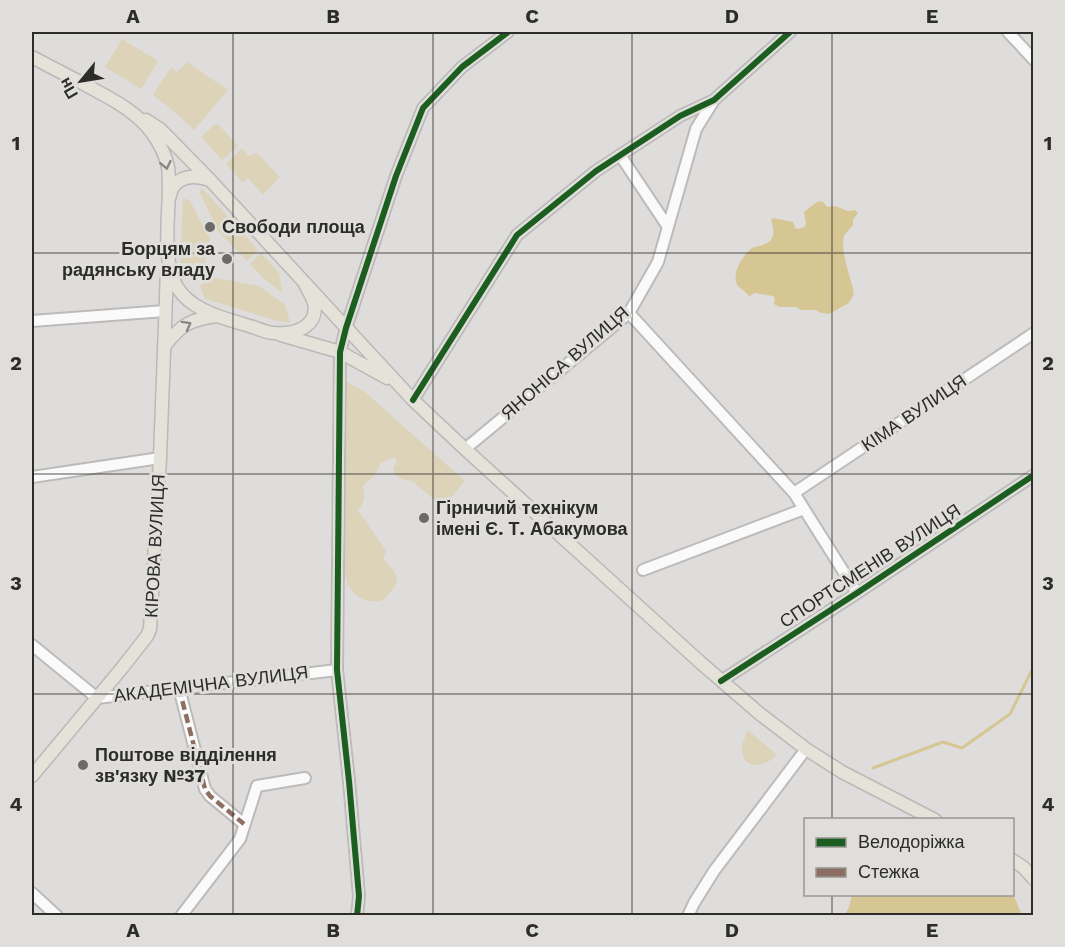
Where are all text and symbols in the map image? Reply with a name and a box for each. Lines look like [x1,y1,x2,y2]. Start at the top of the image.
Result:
text: A [126,4,140,28]
text: B [326,4,340,28]
text: C [525,4,539,28]
text: D [725,4,739,28]
text: E [926,4,938,28]
north arrow [51,51,111,111]
text: Пн [55,74,82,102]
text: 1 [12,131,20,155]
text: 1 [1044,131,1052,155]
one-way arrow [159,160,172,170]
place label: Свободи площа [222,216,366,237]
marker: Свободи площа [203,220,217,234]
place label: Борцям за радянську владу [62,238,216,280]
marker: Борцям за радянську владу [220,252,234,266]
street label: ЯНОНІСА ВУЛИЦЯ [497,302,633,424]
one-way arrow [181,320,191,332]
text: 2 [10,351,22,375]
text: 2 [1042,351,1054,375]
street label: КІМА ВУЛИЦЯ [857,370,970,455]
street label: КІРОВА ВУЛИЦЯ [140,474,169,618]
place label: Гірничий технікум імені Є. Т. Абакумова [436,497,628,539]
street label: СПОРТСМЕНІВ ВУЛИЦЯ [775,499,964,632]
marker: Гірничий технікум імені Є. Т. Абакумова [417,511,431,525]
text: 3 [10,571,22,595]
text: 3 [1042,571,1054,595]
street label: АКАДЕМІЧНА ВУЛИЦЯ [113,661,309,706]
place label: Поштове відділення зв'язку №37 [95,744,277,786]
marker: Поштове відділення зв'язку №37 [76,758,90,772]
text: 4 [10,792,23,816]
text: 4 [1042,792,1055,816]
legend [804,818,1014,896]
text: Велодоріжка [858,831,966,852]
text: Стежка [858,861,920,882]
text: A [126,918,140,942]
text: B [326,918,340,942]
text: C [525,918,539,942]
text: D [725,918,739,942]
text: E [926,918,938,942]

